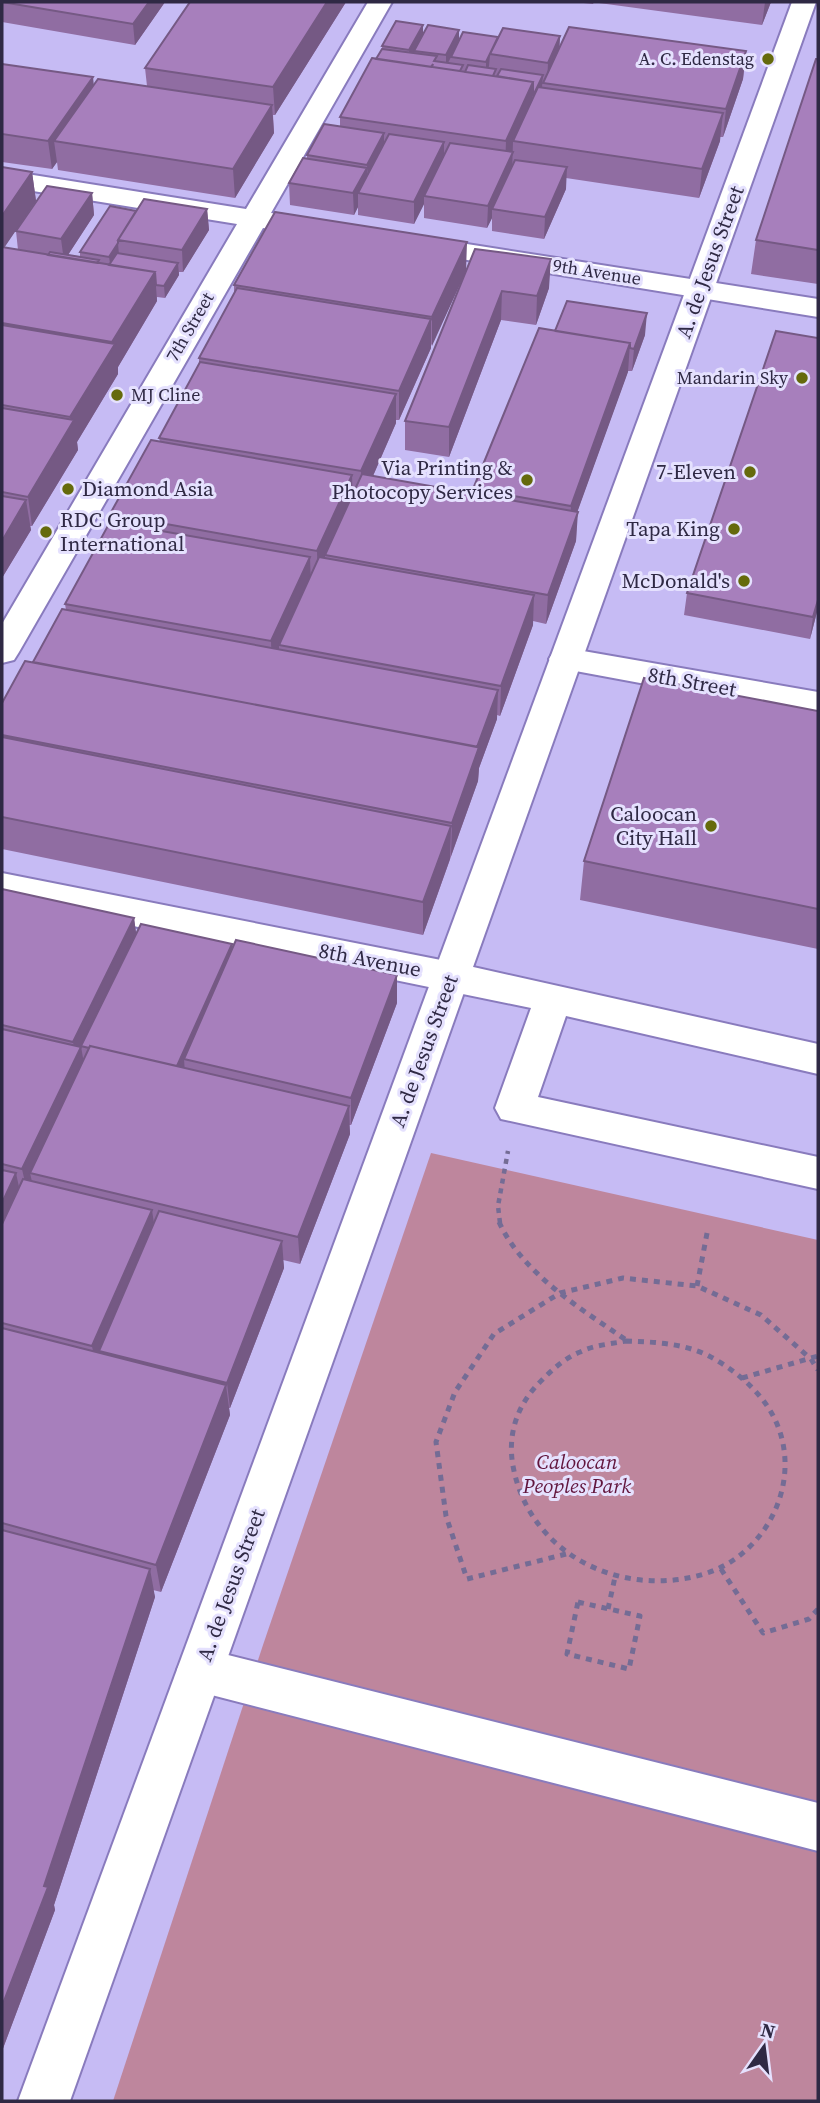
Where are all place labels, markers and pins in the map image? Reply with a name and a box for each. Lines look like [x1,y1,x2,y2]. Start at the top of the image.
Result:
place label: A. C. Edenstag [638,46,754,71]
marker: A. C. Edenstag [760,51,776,67]
place label: Mandarin Sky [677,365,789,390]
marker: Mandarin Sky [794,370,810,386]
place label: MJ Cline [131,382,200,407]
marker: MJ Cline [109,387,125,403]
place label: Via Printing & Photocopy Services [332,453,513,506]
place label: 7-Eleven [656,457,736,486]
marker: 7-Eleven [742,464,758,480]
marker: Via Printing & Photocopy Services [519,472,535,488]
place label: Diamond Asia [82,474,214,503]
marker: Diamond Asia [60,481,76,497]
place label: RDC Group International [60,505,185,558]
place label: Tapa King [626,514,720,543]
marker: Tapa King [726,521,742,537]
marker: RDC Group International [38,524,54,540]
place label: McDonald's [622,566,730,595]
marker: McDonald's [736,573,752,589]
place label: Caloocan City Hall [610,799,697,852]
marker: Caloocan City Hall [703,818,719,834]

